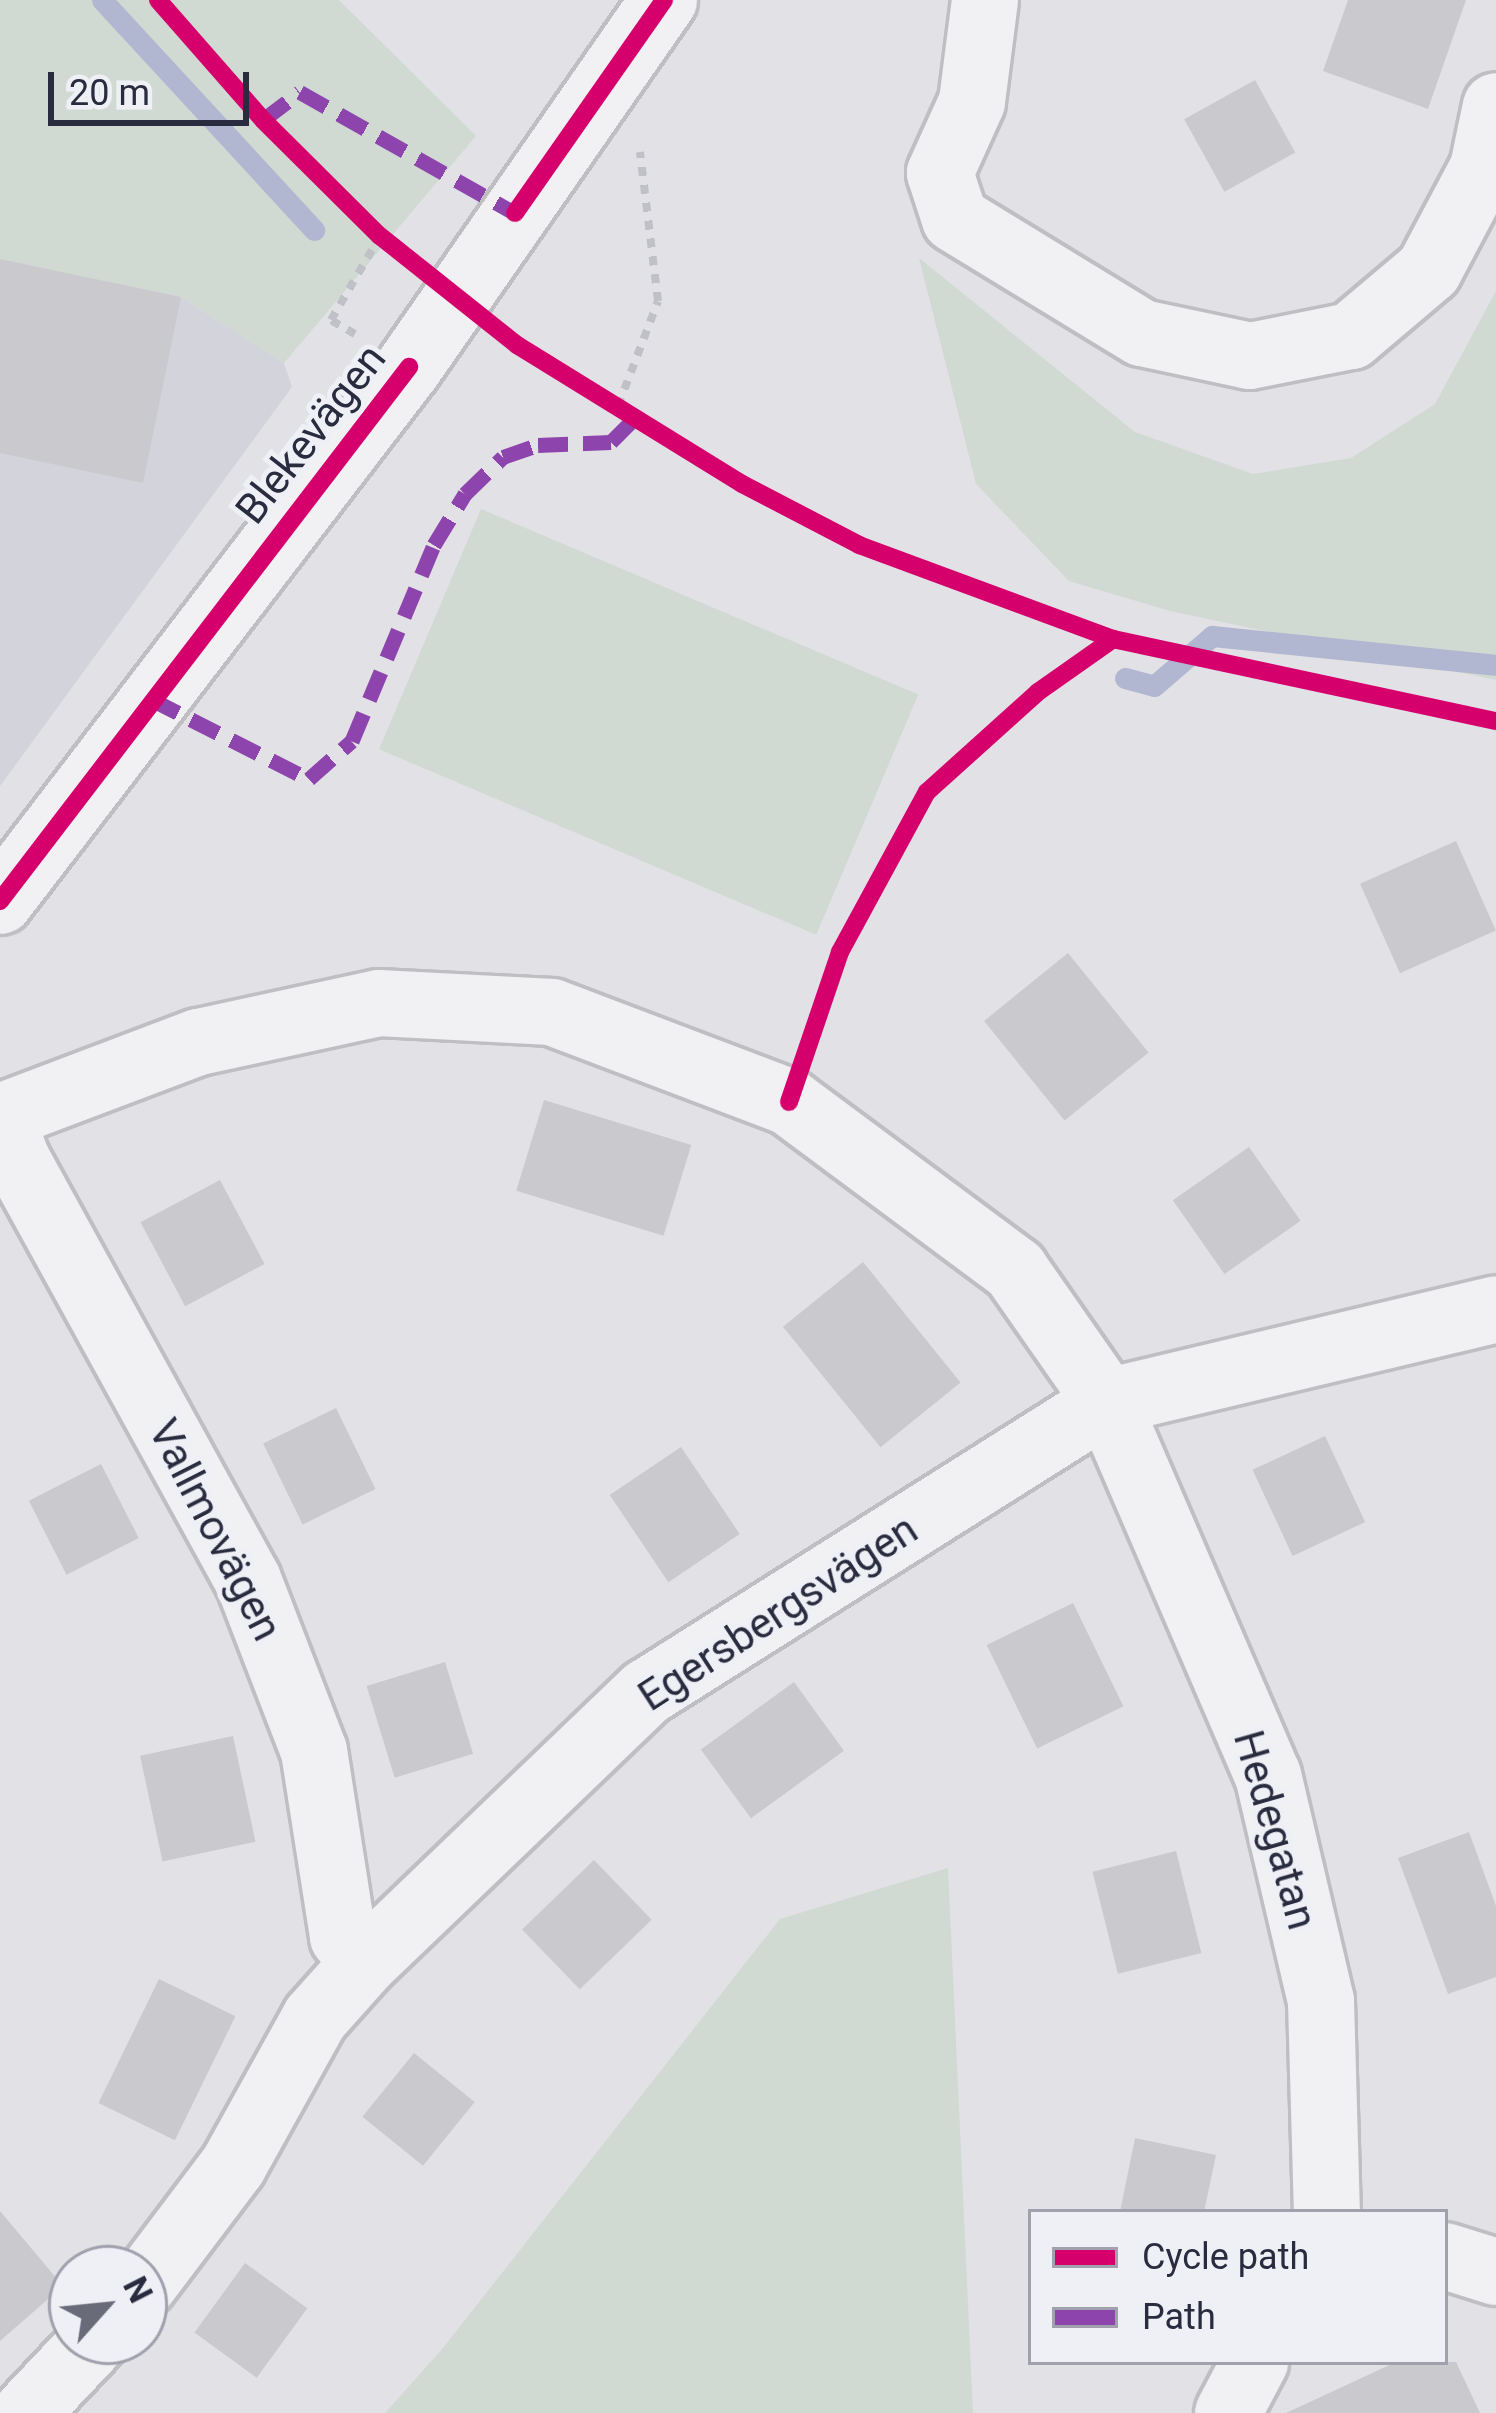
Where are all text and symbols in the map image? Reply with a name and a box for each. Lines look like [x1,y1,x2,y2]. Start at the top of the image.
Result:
scale bar [54,48,255,122]
text: 20 m [69,72,150,114]
street label: Blekevägen [225,334,397,534]
street label: Vallmovägen [138,1411,292,1649]
street label: Egersbergsvägen [629,1504,927,1722]
street label: Hedegatan [1223,1725,1327,1935]
legend [1028,2209,1448,2365]
text: Cycle path [1142,2236,1309,2278]
north arrow [48,2245,168,2365]
text: N [115,2271,161,2309]
text: Path [1142,2296,1216,2338]

